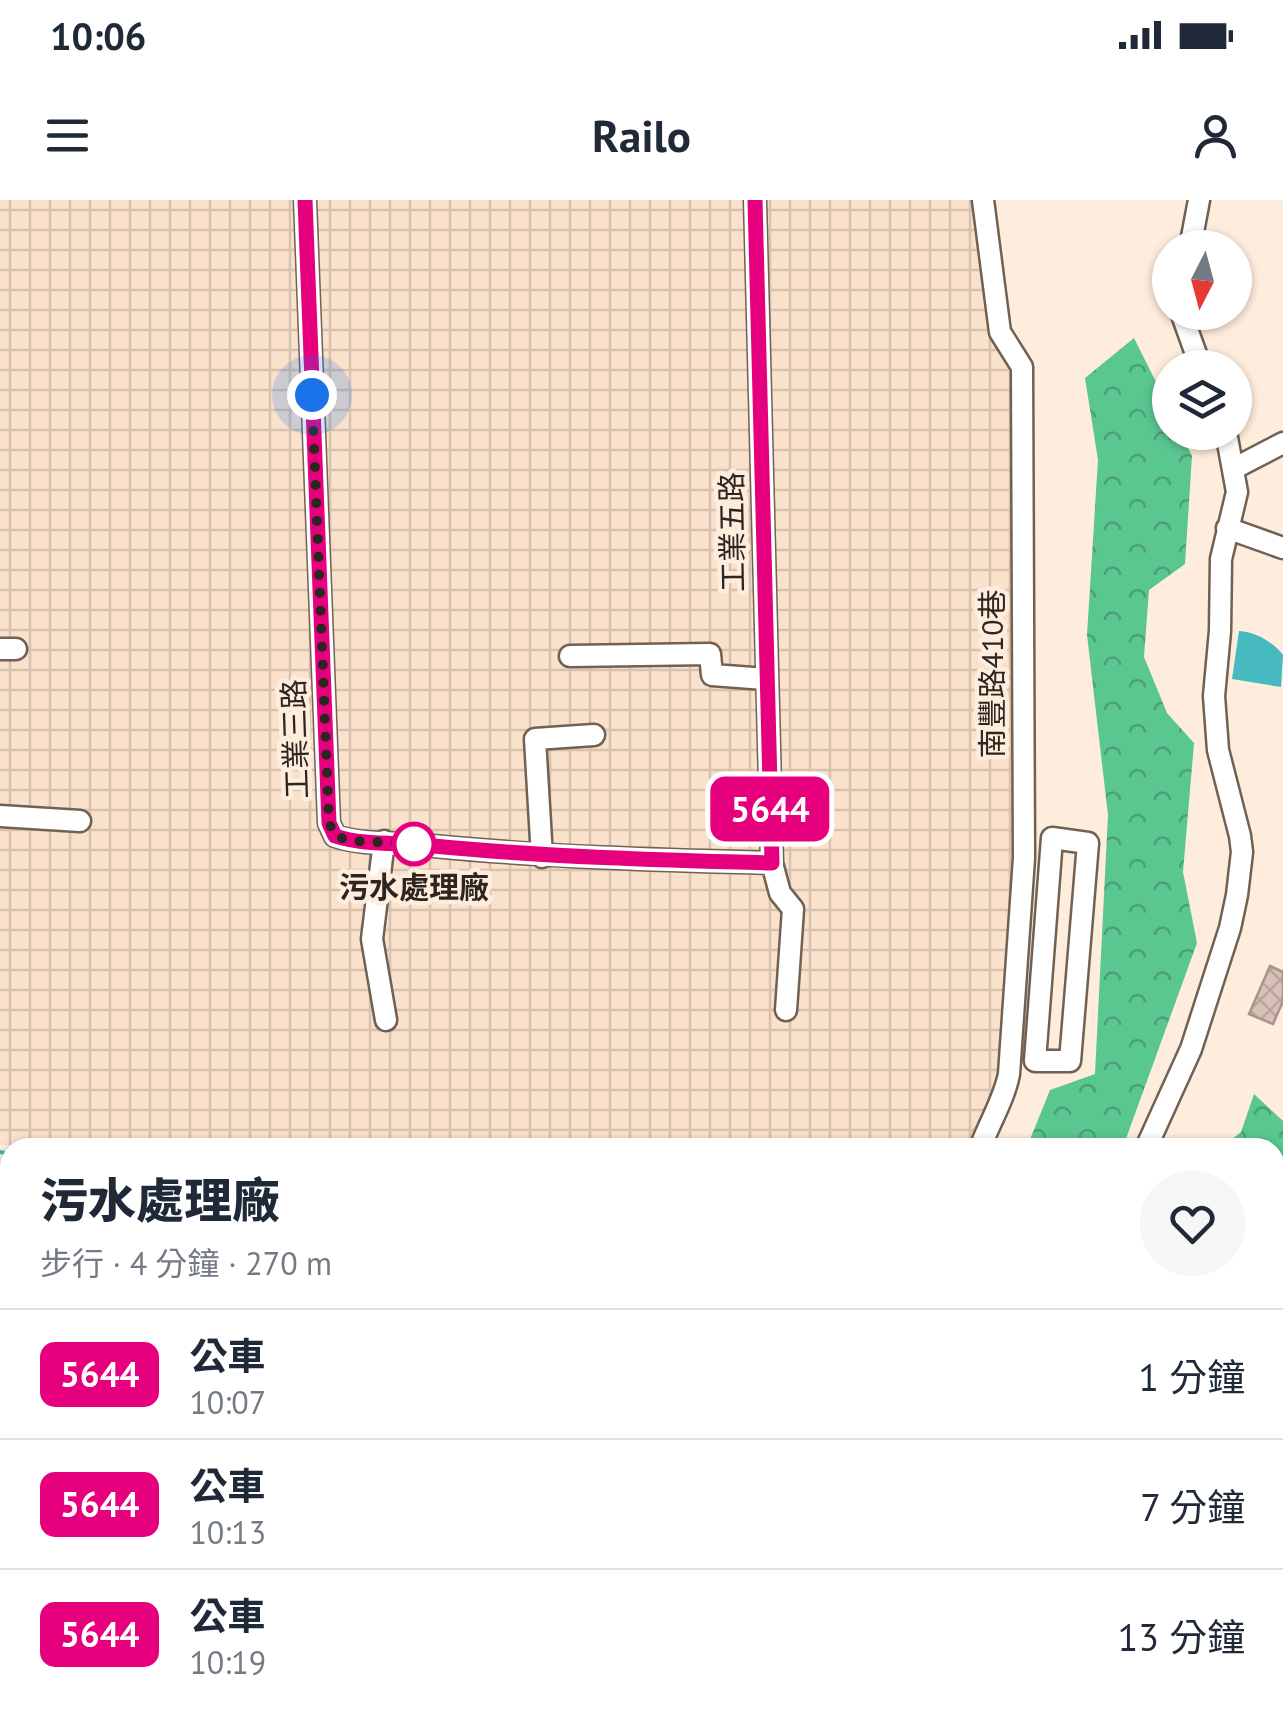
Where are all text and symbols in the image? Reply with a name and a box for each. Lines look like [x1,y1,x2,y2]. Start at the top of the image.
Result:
text: 10:06 [50,11,146,60]
text: Railo [592,106,691,164]
icon: menu [40,108,95,163]
icon: person [1188,108,1243,163]
north arrow [1152,230,1252,330]
map controls [1152,230,1252,450]
button: layers [1152,350,1252,450]
your location [287,370,337,420]
street label: 工業五路 [711,472,752,592]
street label: 南豐路410巷 [972,589,1011,759]
street label: 工業三路 [273,678,316,800]
line badge: 5644 [700,776,840,842]
text: 5644 [730,786,810,832]
marker: 污水處理廠 [393,823,435,865]
place label: 污水處理廠 [339,867,489,906]
text: 污水處理廠 [40,1169,280,1231]
button: heart [1140,1171,1245,1276]
text: 步行 · 4 分鐘 · 270 m [40,1242,332,1284]
text: 公車 [189,1331,265,1380]
text: 5644 [60,1351,139,1397]
text: 1 分鐘 [1138,1352,1245,1401]
text: 10:07 [189,1381,266,1423]
text: 公車 [189,1461,265,1510]
text: 5644 [60,1481,139,1527]
text: 7 分鐘 [1140,1482,1245,1531]
text: 10:13 [189,1511,266,1553]
text: 公車 [189,1591,265,1640]
text: 5644 [60,1611,139,1657]
text: 13 分鐘 [1117,1612,1245,1661]
text: 10:19 [189,1641,266,1683]

